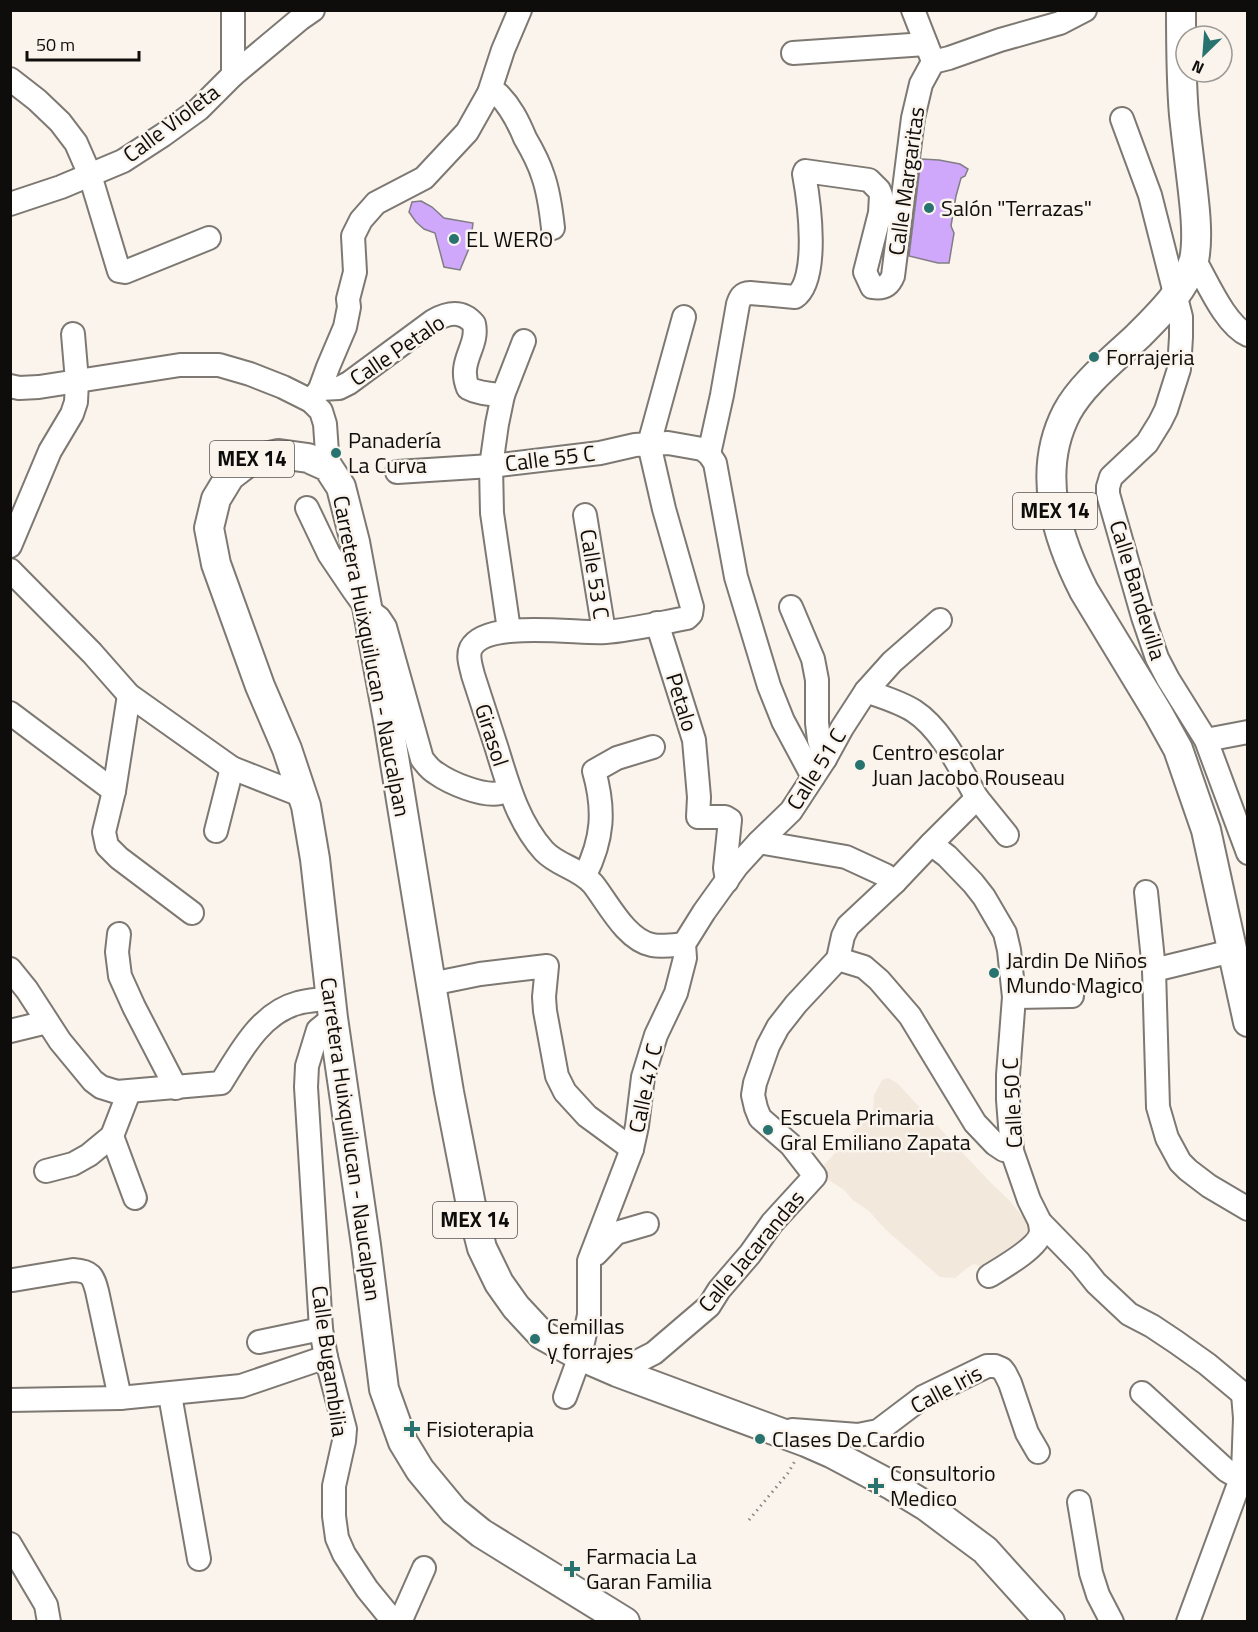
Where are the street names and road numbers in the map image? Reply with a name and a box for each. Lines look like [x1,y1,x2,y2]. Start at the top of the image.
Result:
street label: Calle Violeta [116,75,226,171]
street label: Calle Margaritas [879,104,933,258]
street label: Calle Petalo [342,306,452,394]
street label: Calle 55 C [503,436,597,480]
road number: MEX 14 [210,441,294,477]
street label: Carretera Huixquilucan - Naucalpan [324,492,420,820]
road number: MEX 14 [1013,493,1097,529]
street label: Calle Bandevilla [1101,516,1175,664]
street label: Calle 53 C [571,527,619,621]
street label: Petalo [657,669,707,735]
street label: Girasol [466,699,518,771]
street label: Calle 51 C [778,722,854,816]
street label: Carretera Huixquilucan - Naucalpan [311,975,391,1303]
street label: Calle 47 C [619,1040,671,1136]
street label: Calle 50 C [993,1057,1031,1149]
street label: Calle Jacarandas [690,1182,812,1320]
road number: MEX 14 [433,1202,517,1238]
street label: Calle Bugambilia [303,1283,357,1439]
street label: Calle Iris [904,1356,988,1422]

